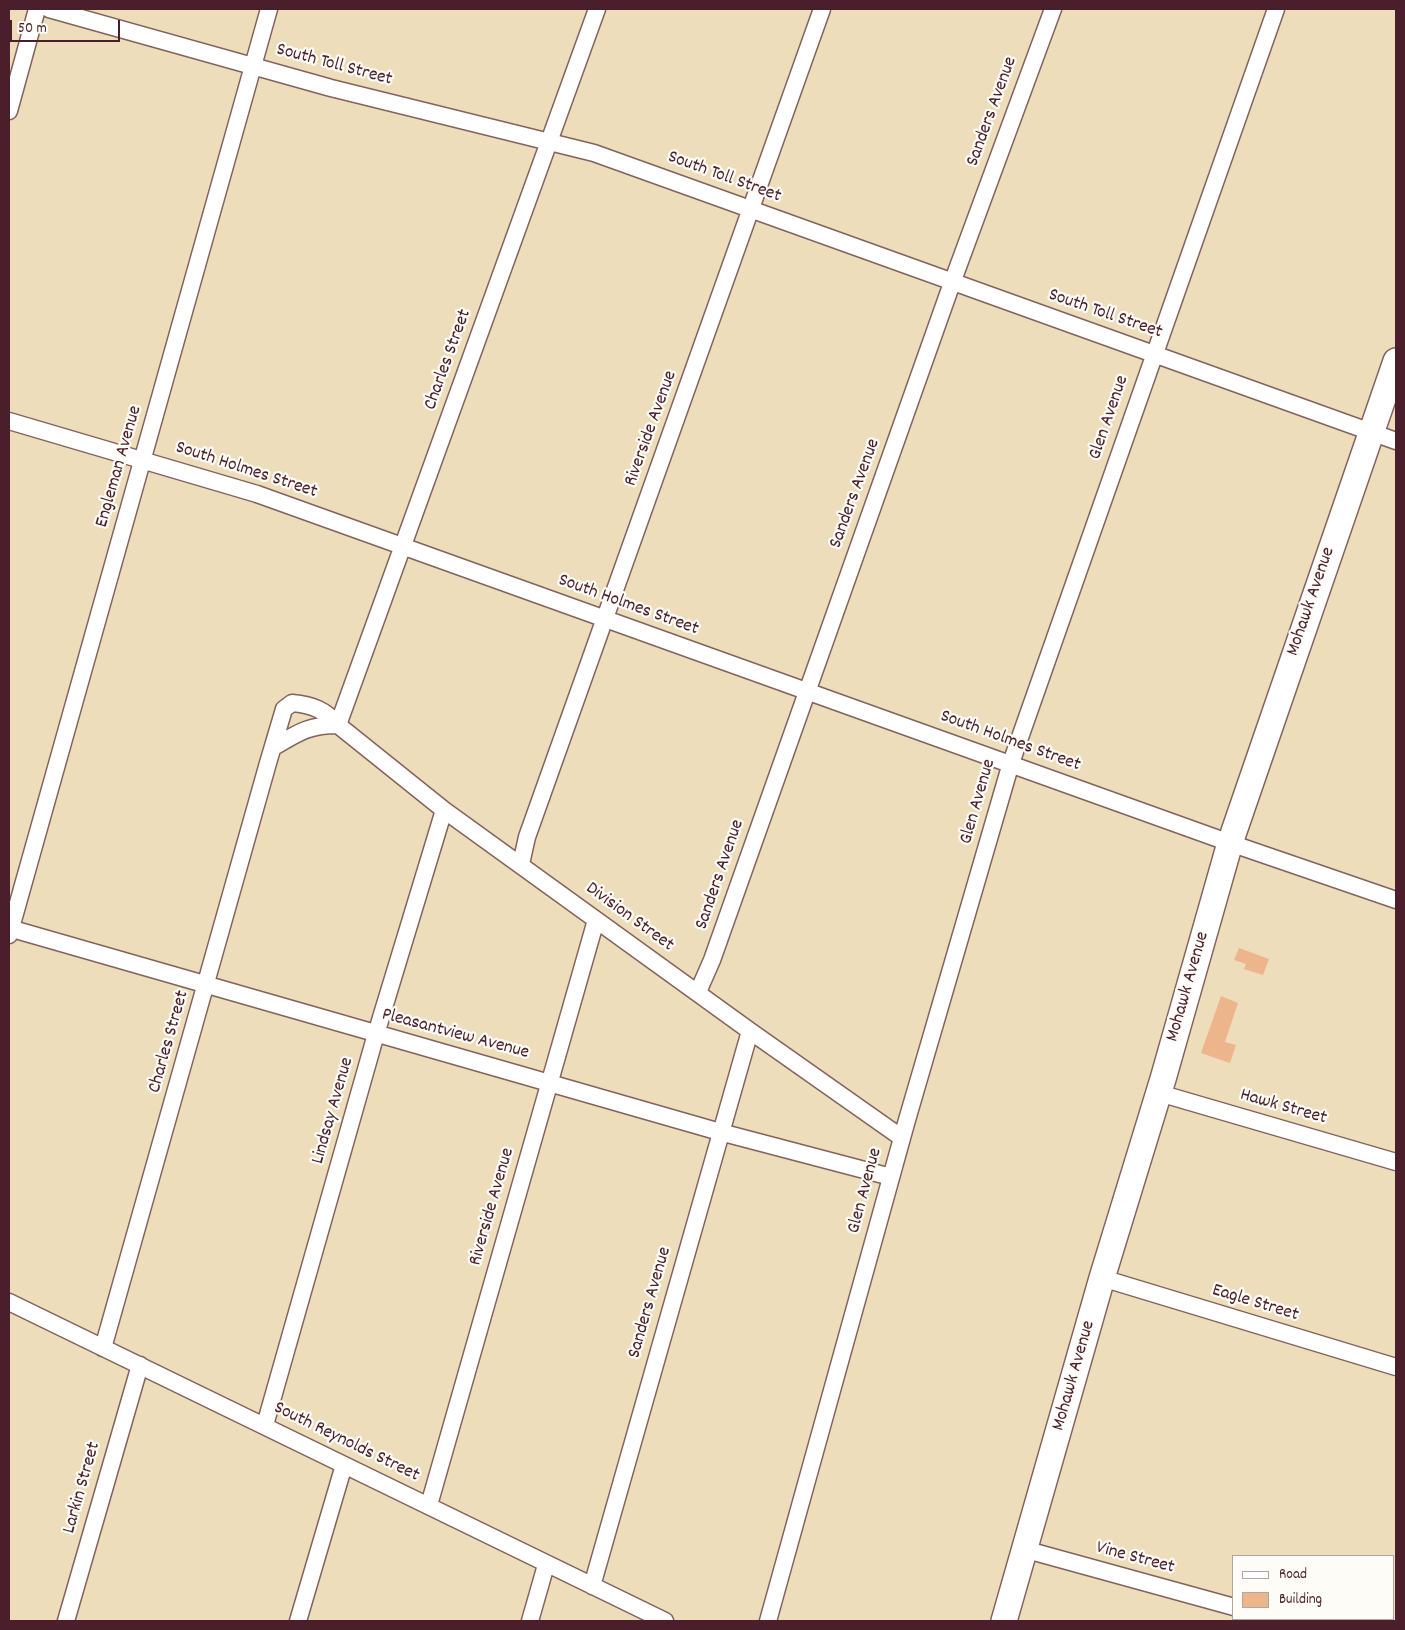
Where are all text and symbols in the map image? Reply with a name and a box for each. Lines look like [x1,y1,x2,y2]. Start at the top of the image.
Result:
scale bar [12,10,122,42]
text: 50 m [18,18,47,40]
street label: South Toll Street [274,40,394,92]
street label: Sanders Avenue [963,54,1023,170]
street label: South Toll Street [664,147,784,209]
street label: South Toll Street [1045,285,1165,345]
street label: Charles Street [420,307,478,413]
street label: Riverside Avenue [621,368,683,490]
street label: Glen Avenue [1085,373,1135,463]
street label: Engleman Avenue [92,403,148,531]
street label: Sanders Avenue [826,436,886,552]
street label: South Holmes Street [172,437,320,505]
street label: Mohawk Avenue [1283,545,1341,659]
street label: South Holmes Street [555,570,701,642]
street label: South Holmes Street [937,706,1083,778]
street label: Glen Avenue [956,757,1002,847]
street label: Sanders Avenue [692,817,750,933]
street label: Division Street [580,878,678,958]
street label: Mohawk Avenue [1162,929,1216,1045]
street label: Charles Street [145,988,195,1096]
street label: Pleasantview Avenue [379,1004,531,1066]
street label: Lindsay Avenue [308,1055,360,1167]
street label: Hawk Street [1237,1085,1329,1131]
street label: Riverside Avenue [465,1146,521,1268]
street label: Glen Avenue [844,1146,888,1236]
street label: Sanders Avenue [624,1245,678,1361]
street label: Eagle Street [1209,1280,1301,1328]
street label: Mohawk Avenue [1048,1318,1102,1434]
street label: South Reynolds Street [269,1398,423,1488]
street label: Larkin Street [59,1440,107,1536]
street label: Vine Street [1093,1538,1177,1580]
legend [1232,1555,1395,1620]
text: Road [1279,1564,1307,1586]
text: Building [1279,1589,1322,1611]

